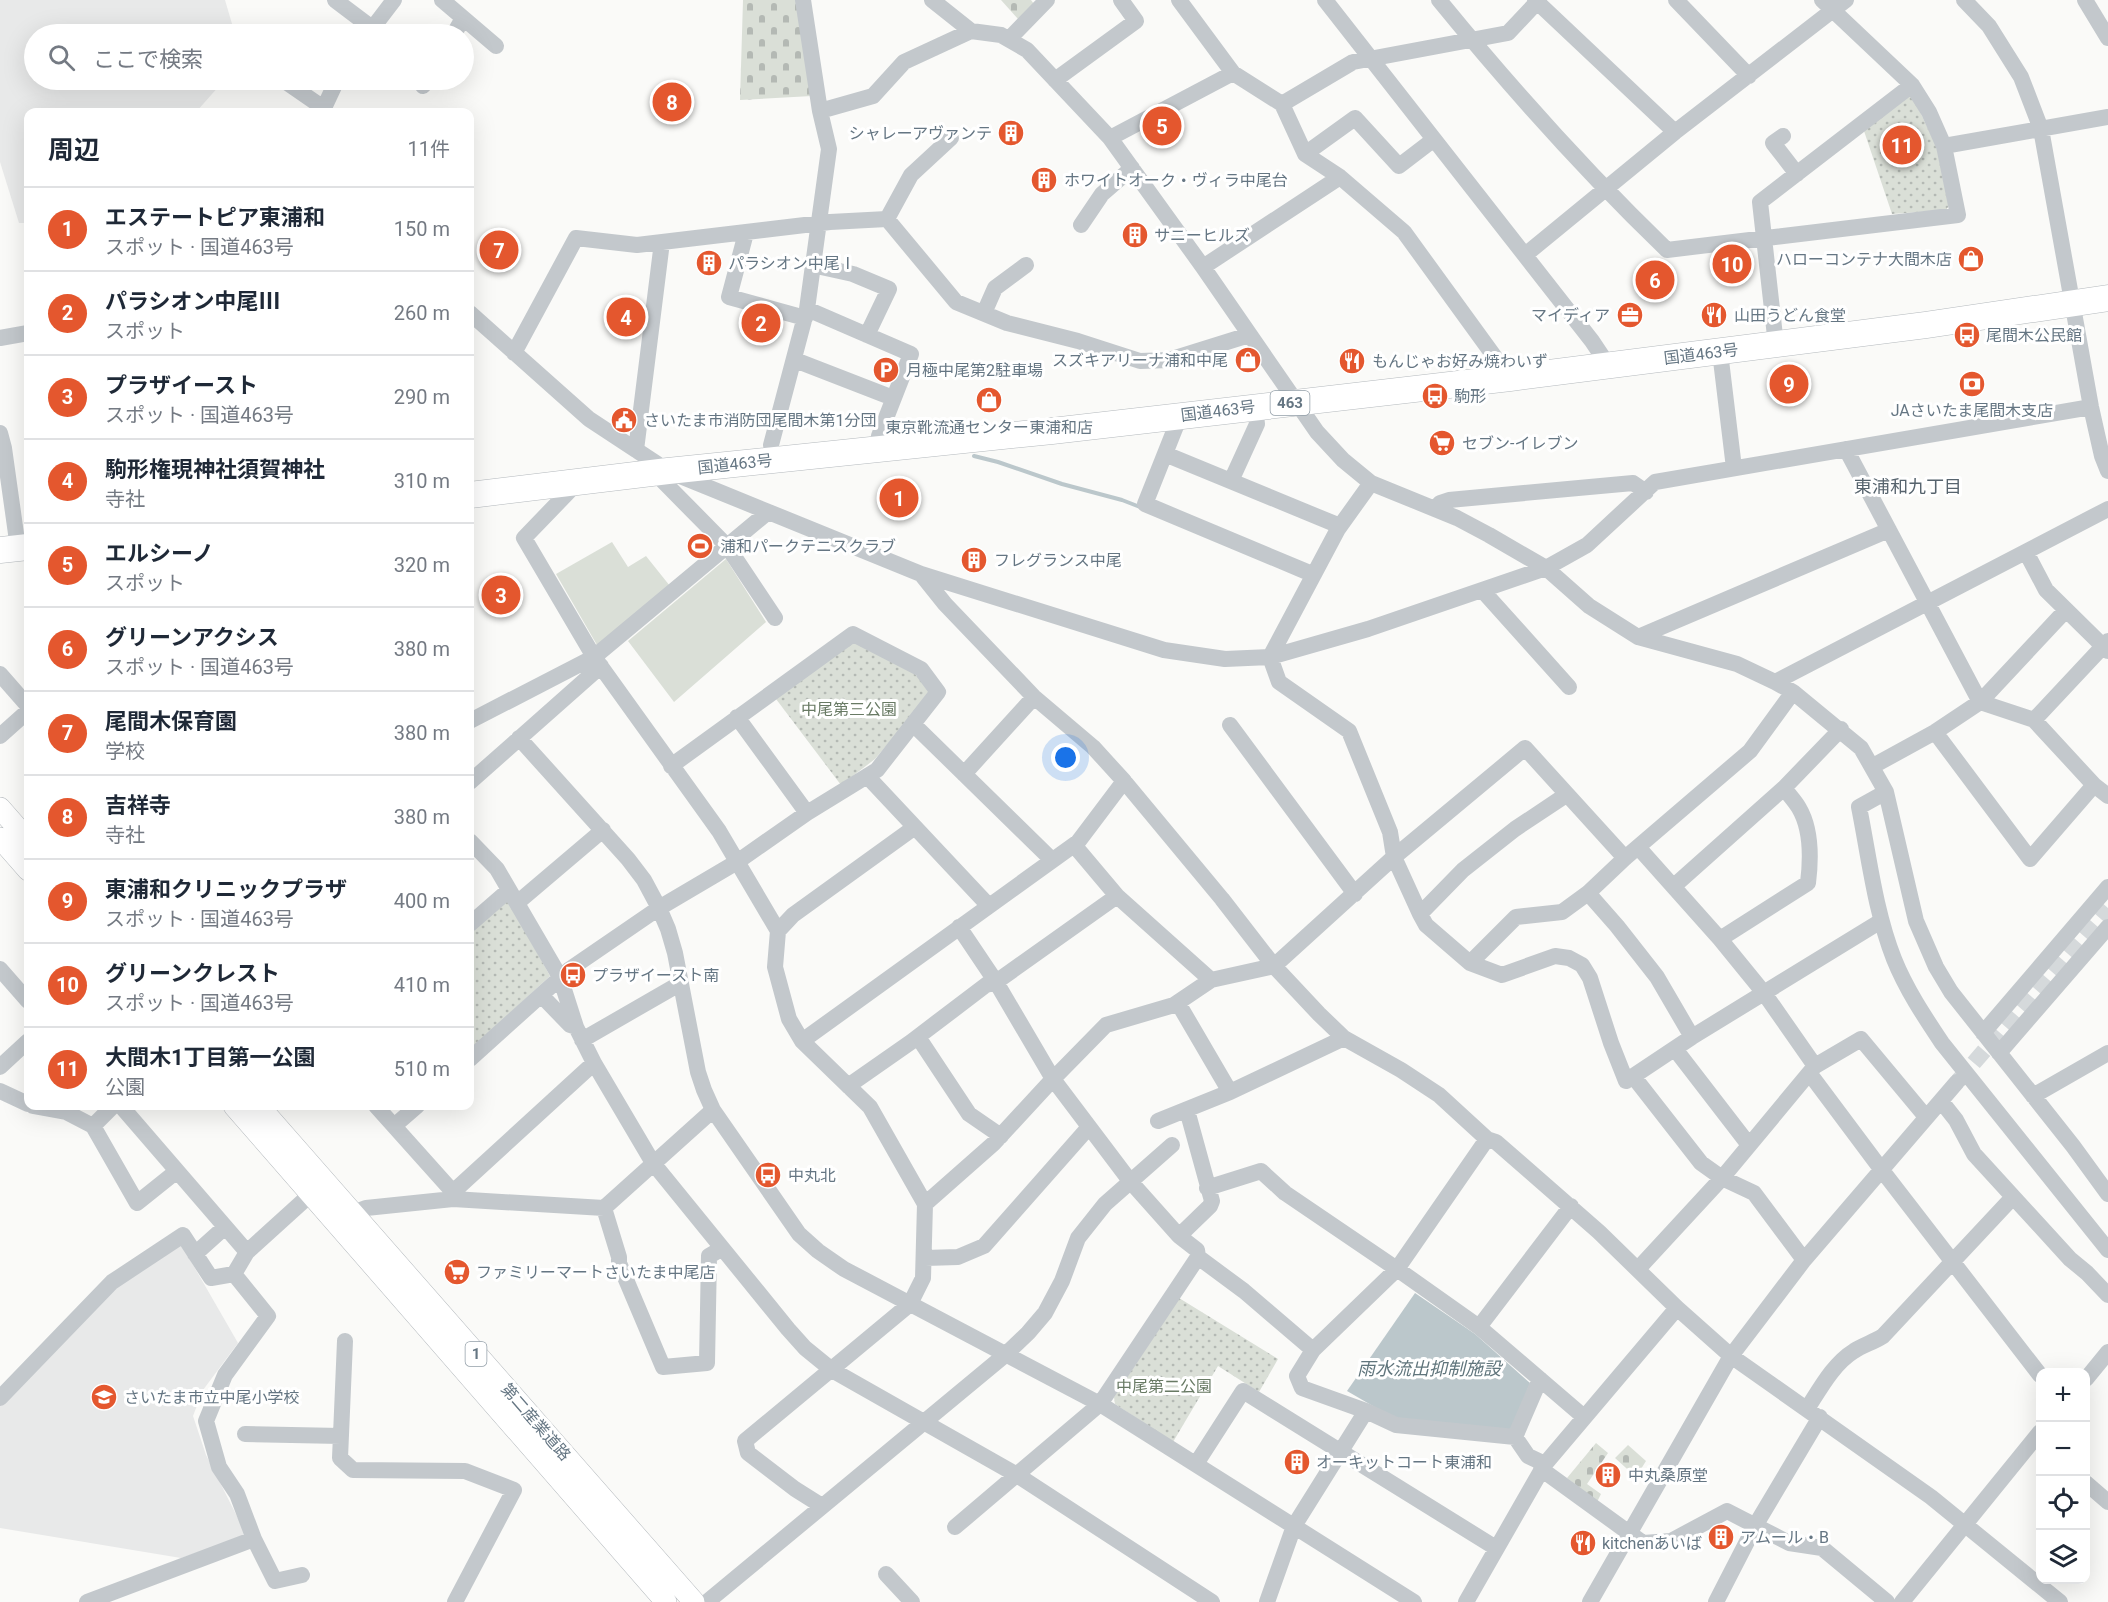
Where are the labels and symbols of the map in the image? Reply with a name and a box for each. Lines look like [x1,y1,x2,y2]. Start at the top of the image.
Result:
pin: 8 [652,80,692,124]
pin: 5 [1142,104,1182,148]
building icon: シャレーアヴァンテ [996,118,1026,148]
pin: 11 [1882,122,1922,168]
place label: シャレーアヴァンテ [849,124,992,143]
building icon: ホワイトオーク・ヴィラ中尾台 [1029,165,1059,195]
place label: ホワイトオーク・ヴィラ中尾台 [1064,171,1288,190]
building icon: サニーヒルズ [1120,220,1150,250]
place label: サニーヒルズ [1154,226,1250,245]
pin: 7 [480,228,518,272]
pin: 10 [1712,242,1752,286]
shop icon: ハローコンテナ大間木店 [1956,244,1986,274]
building icon: パラシオン中尾Ⅰ [694,248,724,278]
place label: ハローコンテナ大間木店 [1776,250,1952,269]
place label: パラシオン中尾Ⅰ [728,254,856,273]
pin: 6 [1636,258,1674,302]
pin: 4 [606,294,646,340]
pin: 2 [742,300,780,346]
office icon: マイディア [1615,300,1645,330]
restaurant icon: 山田うどん食堂 [1699,300,1729,330]
place label: マイディア [1531,306,1610,325]
place label: 山田うどん食堂 [1734,306,1846,325]
bus stop icon: 尾間木公民館 [1952,320,1982,350]
place label: 尾間木公民館 [1986,326,2082,345]
street label: 国道463号 [1663,340,1739,368]
shop icon: スズキアリーナ浦和中尾 [1233,345,1263,375]
restaurant icon: もんじゃお好み焼わいず [1337,346,1367,376]
place label: スズキアリーナ浦和中尾 [1052,351,1228,370]
place label: もんじゃお好み焼わいず [1372,352,1548,371]
parking icon: 月極中尾第2駐車場 [871,355,901,385]
place label: 月極中尾第2駐車場 [906,361,1043,380]
pin: 9 [1770,362,1808,406]
bank icon: JAさいたま尾間木支店 [1957,369,1987,399]
bus stop icon: 駒形 [1420,381,1450,411]
shop icon: 東京靴流通センター東浦和店 [974,385,1004,415]
place label: 駒形 [1454,387,1486,406]
road number: 463 [1270,391,1310,415]
street label: 国道463号 [1180,397,1256,425]
place label: JAさいたま尾間木支店 [1891,401,2053,420]
public building icon: さいたま市消防団尾間木第1分団 [609,405,639,435]
place label: さいたま市消防団尾間木第1分団 [644,411,877,430]
place label: 東京靴流通センター東浦和店 [885,418,1093,437]
supermarket icon: セブン-イレブン [1427,428,1457,458]
place label: セブン-イレブン [1462,434,1578,453]
street label: 国道463号 [697,451,773,477]
pin: 1 [880,476,918,520]
district label: 東浦和九丁目 [1854,476,1962,497]
sports icon: 浦和パークテニスクラブ [685,531,715,561]
place label: 浦和パークテニスクラブ [720,537,896,556]
building icon: フレグランス中尾 [959,545,989,575]
place label: フレグランス中尾 [994,551,1122,570]
pin: 3 [482,572,520,618]
park label: 中尾第三公園 [801,700,897,719]
your location [1051,743,1080,772]
bus stop icon: プラザイースト南 [558,960,588,990]
place label: プラザイースト南 [592,966,719,985]
bus stop icon: 中丸北 [753,1160,783,1190]
place label: 中丸北 [788,1166,836,1185]
supermarket icon: ファミリーマートさいたま中尾店 [442,1257,472,1287]
place label: ファミリーマートさいたま中尾店 [476,1263,716,1282]
road number: 1 [466,1342,486,1366]
water label: 雨水流出抑制施設 [1357,1358,1504,1379]
park label: 中尾第二公園 [1116,1377,1212,1396]
street label: 第二産業道路 [497,1380,575,1464]
school or university icon: さいたま市立中尾小学校 [89,1382,119,1412]
place label: さいたま市立中尾小学校 [124,1388,300,1407]
building icon: オーキットコート東浦和 [1282,1447,1312,1477]
place label: オーキットコート東浦和 [1316,1453,1492,1472]
building icon: 中丸桑原堂 [1593,1460,1623,1490]
place label: 中丸桑原堂 [1628,1466,1708,1485]
building icon: アムール・B [1706,1522,1736,1552]
restaurant icon: kitchenあいば [1568,1528,1598,1558]
place label: アムール・B [1740,1528,1829,1547]
place label: kitchenあいば [1602,1534,1702,1553]

